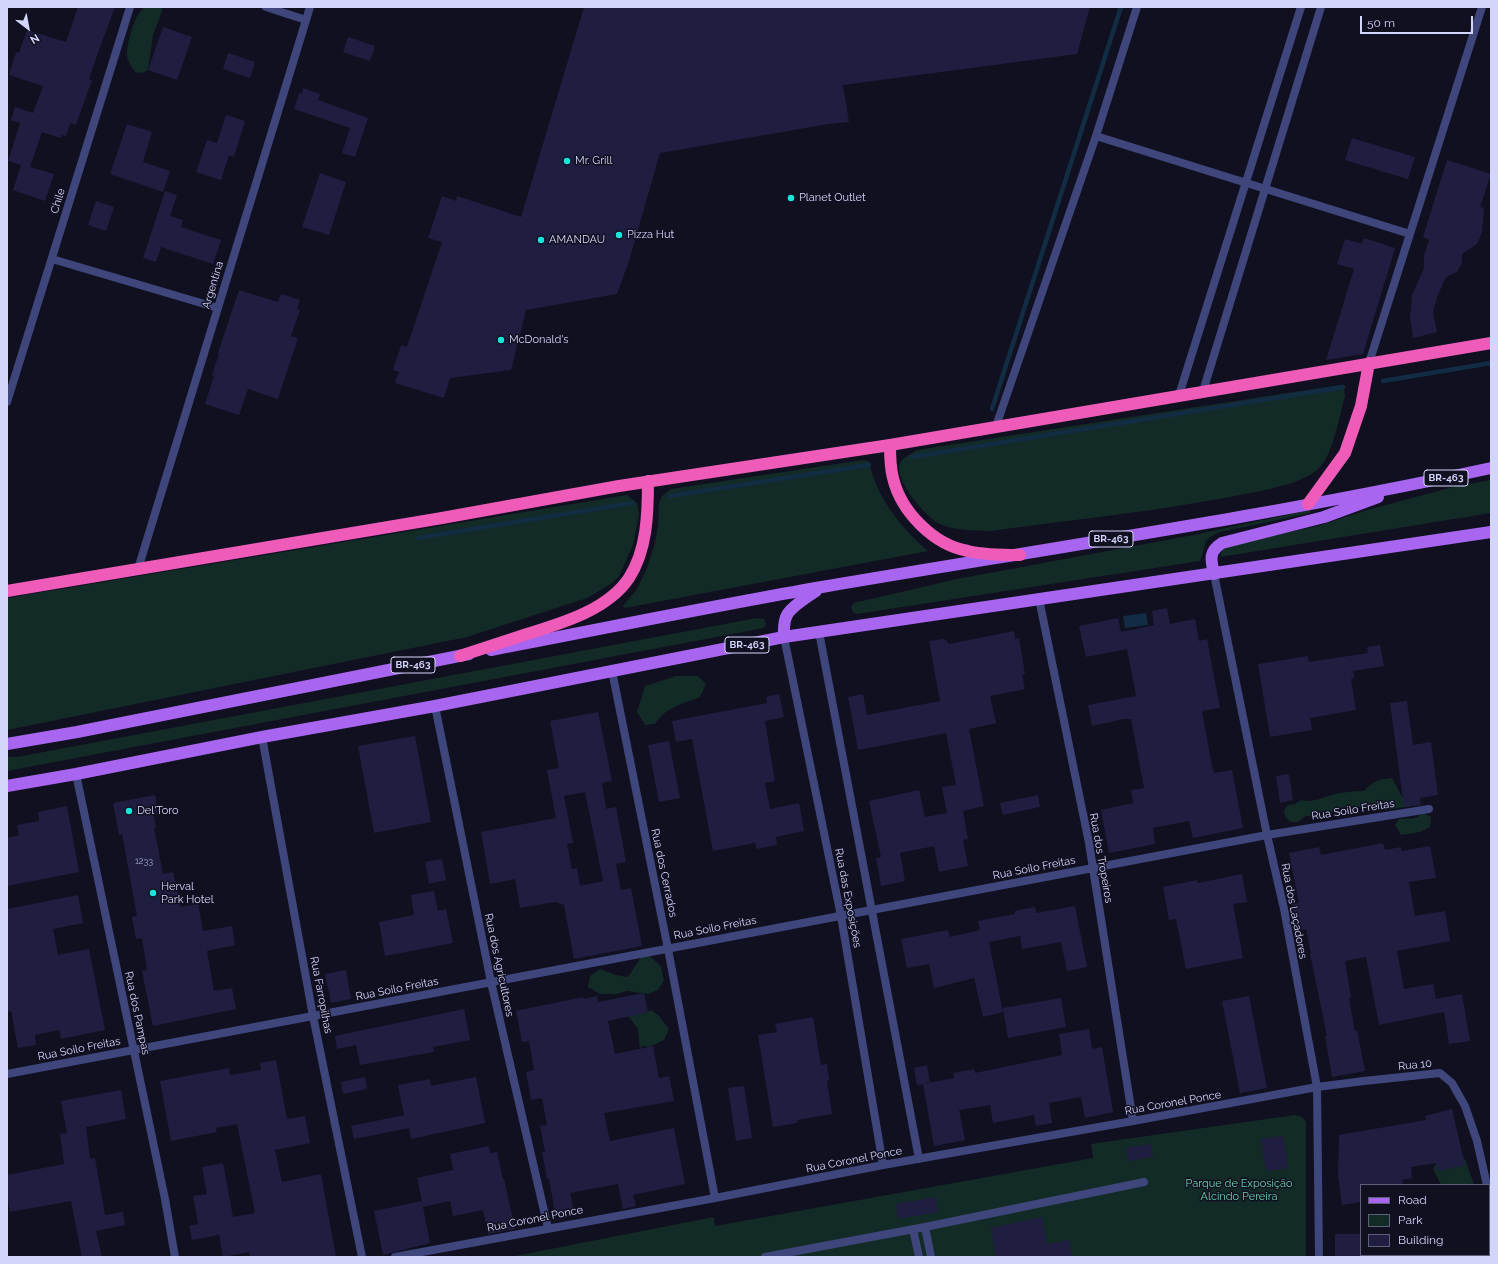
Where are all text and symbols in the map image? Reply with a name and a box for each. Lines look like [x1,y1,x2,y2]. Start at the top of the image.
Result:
north arrow [8,8,48,48]
scale bar [1362,8,1475,34]
text: 50 m [1367,16,1395,30]
text: N [28,31,42,46]
place label: Mr. Grill [575,154,612,168]
marker: Mr. Grill [562,156,572,166]
street label: Chile [48,187,68,215]
place label: Planet Outlet [799,191,866,205]
marker: Planet Outlet [786,193,796,203]
place label: Pizza Hut [627,228,674,242]
marker: Pizza Hut [614,230,624,240]
place label: AMANDAU [549,233,605,247]
marker: AMANDAU [536,235,546,245]
street label: Argentina [199,260,227,310]
place label: McDonald's [509,333,569,347]
marker: McDonald's [496,335,506,345]
road number: BR-463 [1424,470,1468,486]
road number: BR-463 [1089,531,1133,547]
road number: BR-463 [725,637,769,653]
road number: BR-463 [391,657,435,673]
street label: Rua Soilo Freitas [1310,797,1396,823]
place label: Del'Toro [137,804,179,818]
marker: Del'Toro [124,806,134,816]
street label: Rua dos Tropeiros [1087,812,1115,904]
street label: Rua dos Cerrados [648,827,680,919]
street label: Rua das Exposições [832,847,864,949]
street label: Rua Soilo Freitas [992,854,1076,882]
house number: 1233 [135,856,153,866]
street label: Rua dos Laçadores [1278,862,1310,960]
place label: Herval Park Hotel [161,880,214,906]
marker: Herval Park Hotel [148,888,158,898]
street label: Rua dos Agricultores [482,912,516,1018]
street label: Rua Soilo Freitas [673,914,757,942]
street label: Rua Farropilhas [307,955,335,1035]
street label: Rua dos Pampas [122,970,152,1056]
street label: Rua Soilo Freitas [355,975,439,1003]
street label: Rua Soilo Freitas [37,1035,121,1063]
street label: Rua 10 [1397,1057,1433,1073]
street label: Rua Coronel Ponce [1124,1088,1222,1118]
street label: Rua Coronel Ponce [805,1144,903,1176]
park label: Parque de Exposição Alcindo Pereira [1185,1177,1293,1203]
legend [1360,1184,1490,1256]
text: Road [1398,1193,1427,1207]
street label: Rua Coronel Ponce [486,1203,584,1235]
text: Park [1398,1213,1423,1227]
text: Building [1398,1233,1444,1247]

